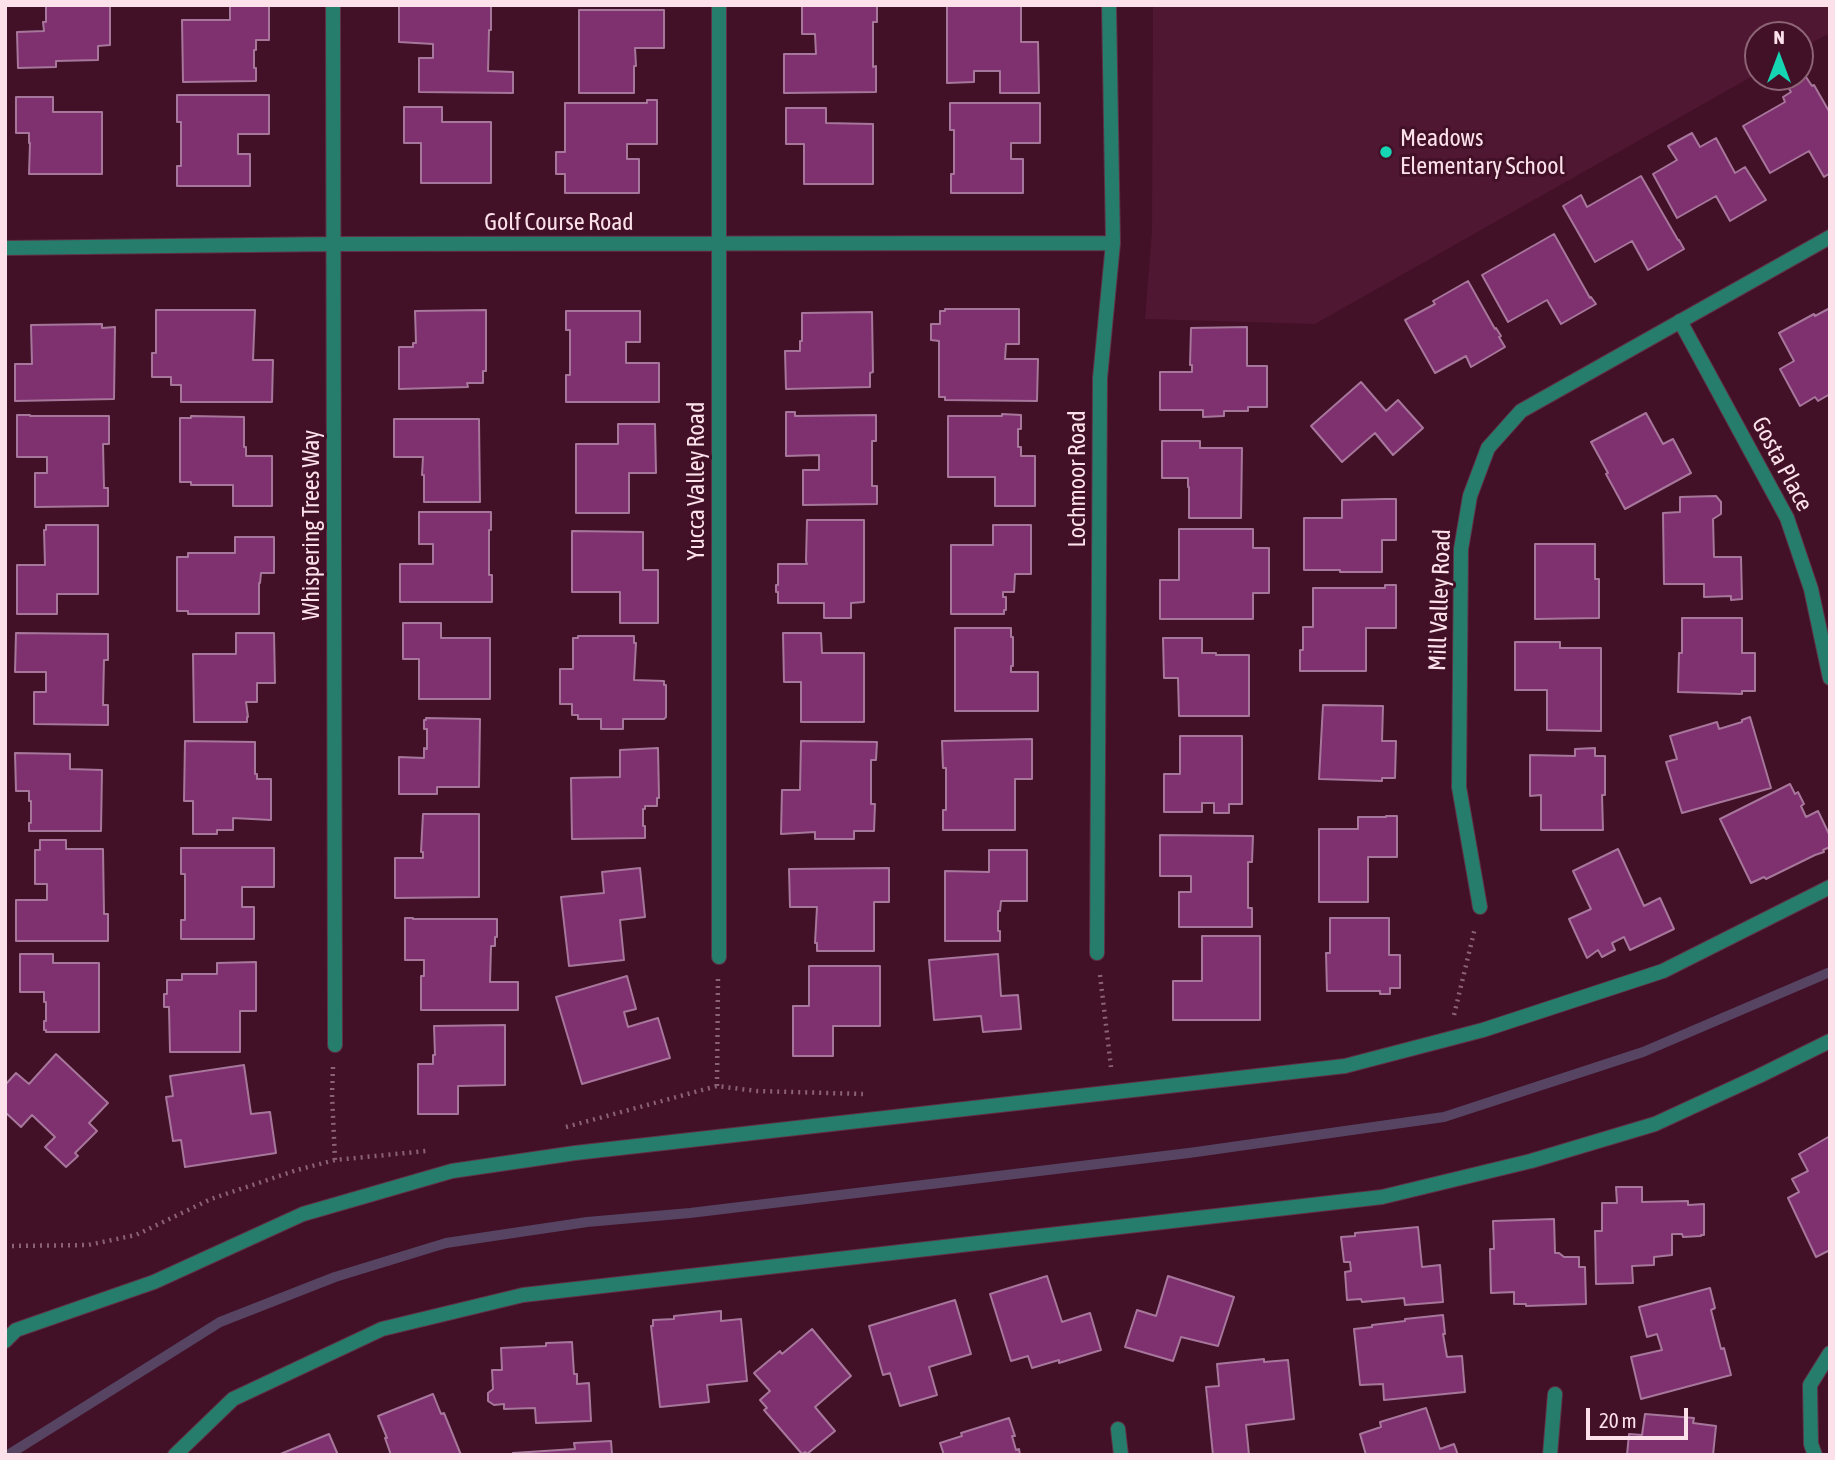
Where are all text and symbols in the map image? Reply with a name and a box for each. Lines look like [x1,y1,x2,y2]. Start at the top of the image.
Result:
north arrow [1744,21,1814,91]
text: N [1773,26,1785,48]
place label: Meadows Elementary School [1400,124,1565,180]
marker: Meadows Elementary School [1378,144,1394,160]
street label: Golf Course Road [484,208,634,236]
street label: Yucca Valley Road [682,402,710,560]
street label: Lochmoor Road [1063,410,1091,548]
street label: Gosta Place [1745,412,1819,516]
street label: Whispering Trees Way [297,430,325,620]
street label: Mill Valley Road [1423,529,1457,671]
scale bar [1590,1394,1692,1438]
text: 20 m [1599,1408,1637,1432]

